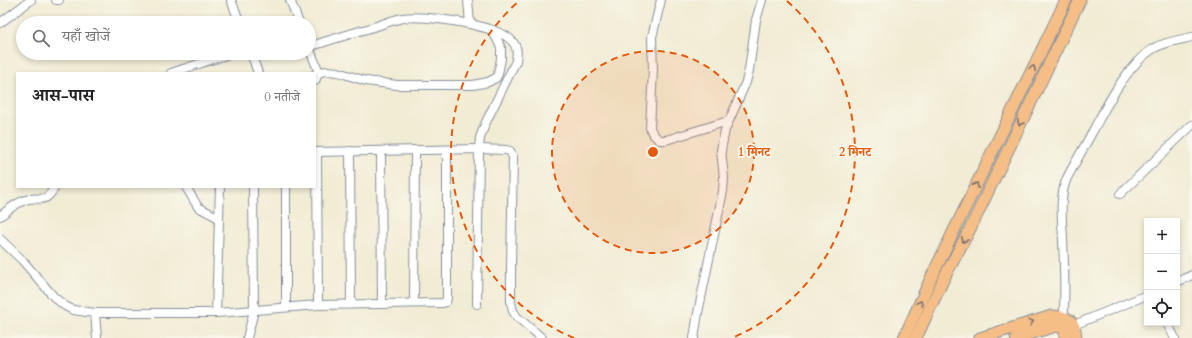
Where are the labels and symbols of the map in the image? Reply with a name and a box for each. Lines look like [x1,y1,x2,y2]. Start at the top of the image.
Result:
one-way arrow [1028,65,1035,72]
one-way arrow [1017,119,1025,127]
text: 1 मिनट [738,144,771,160]
text: 2 मिनट [839,144,872,160]
centre of rings [646,145,660,159]
one-way arrow [971,182,979,190]
one-way arrow [961,236,968,243]
one-way arrow [915,299,923,307]
one-way arrow [1027,319,1034,327]

